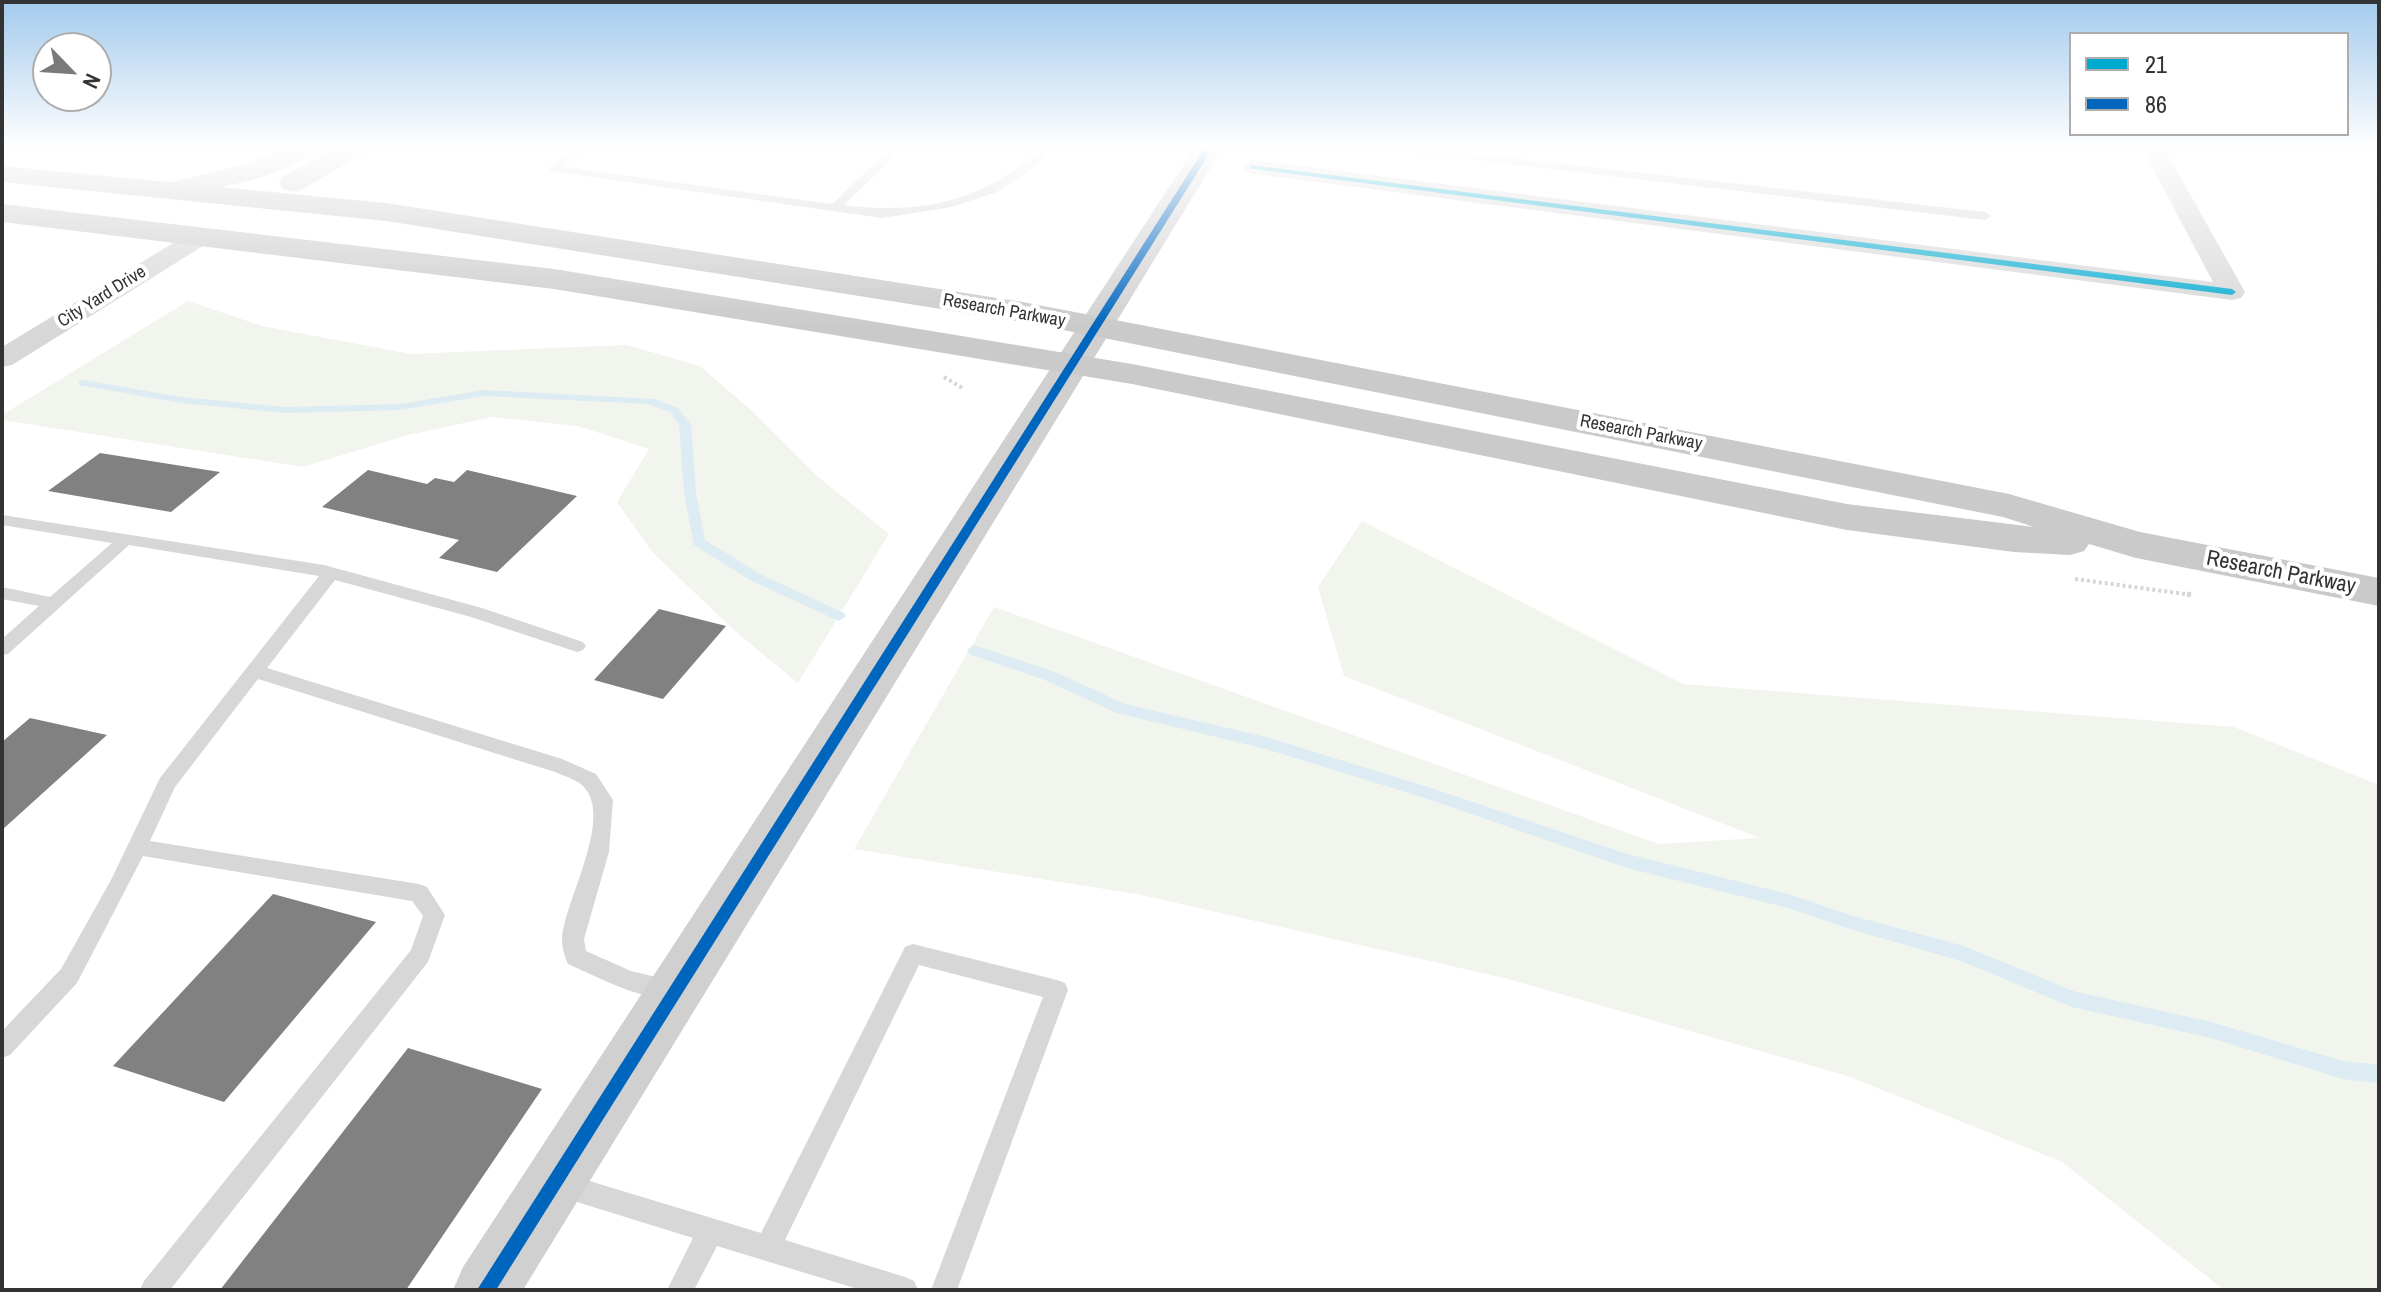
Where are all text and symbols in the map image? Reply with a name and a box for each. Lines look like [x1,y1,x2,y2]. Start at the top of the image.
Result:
north arrow [32,32,112,112]
legend [2069,32,2349,136]
text: 21 [2145,48,2167,80]
text: N [76,69,108,94]
text: 86 [2145,88,2167,120]
street label: City Yard Drive [54,261,150,333]
street label: Research Parkway [941,290,1067,332]
street label: Research Parkway [1578,411,1704,455]
street label: Research Parkway [2204,546,2358,600]

